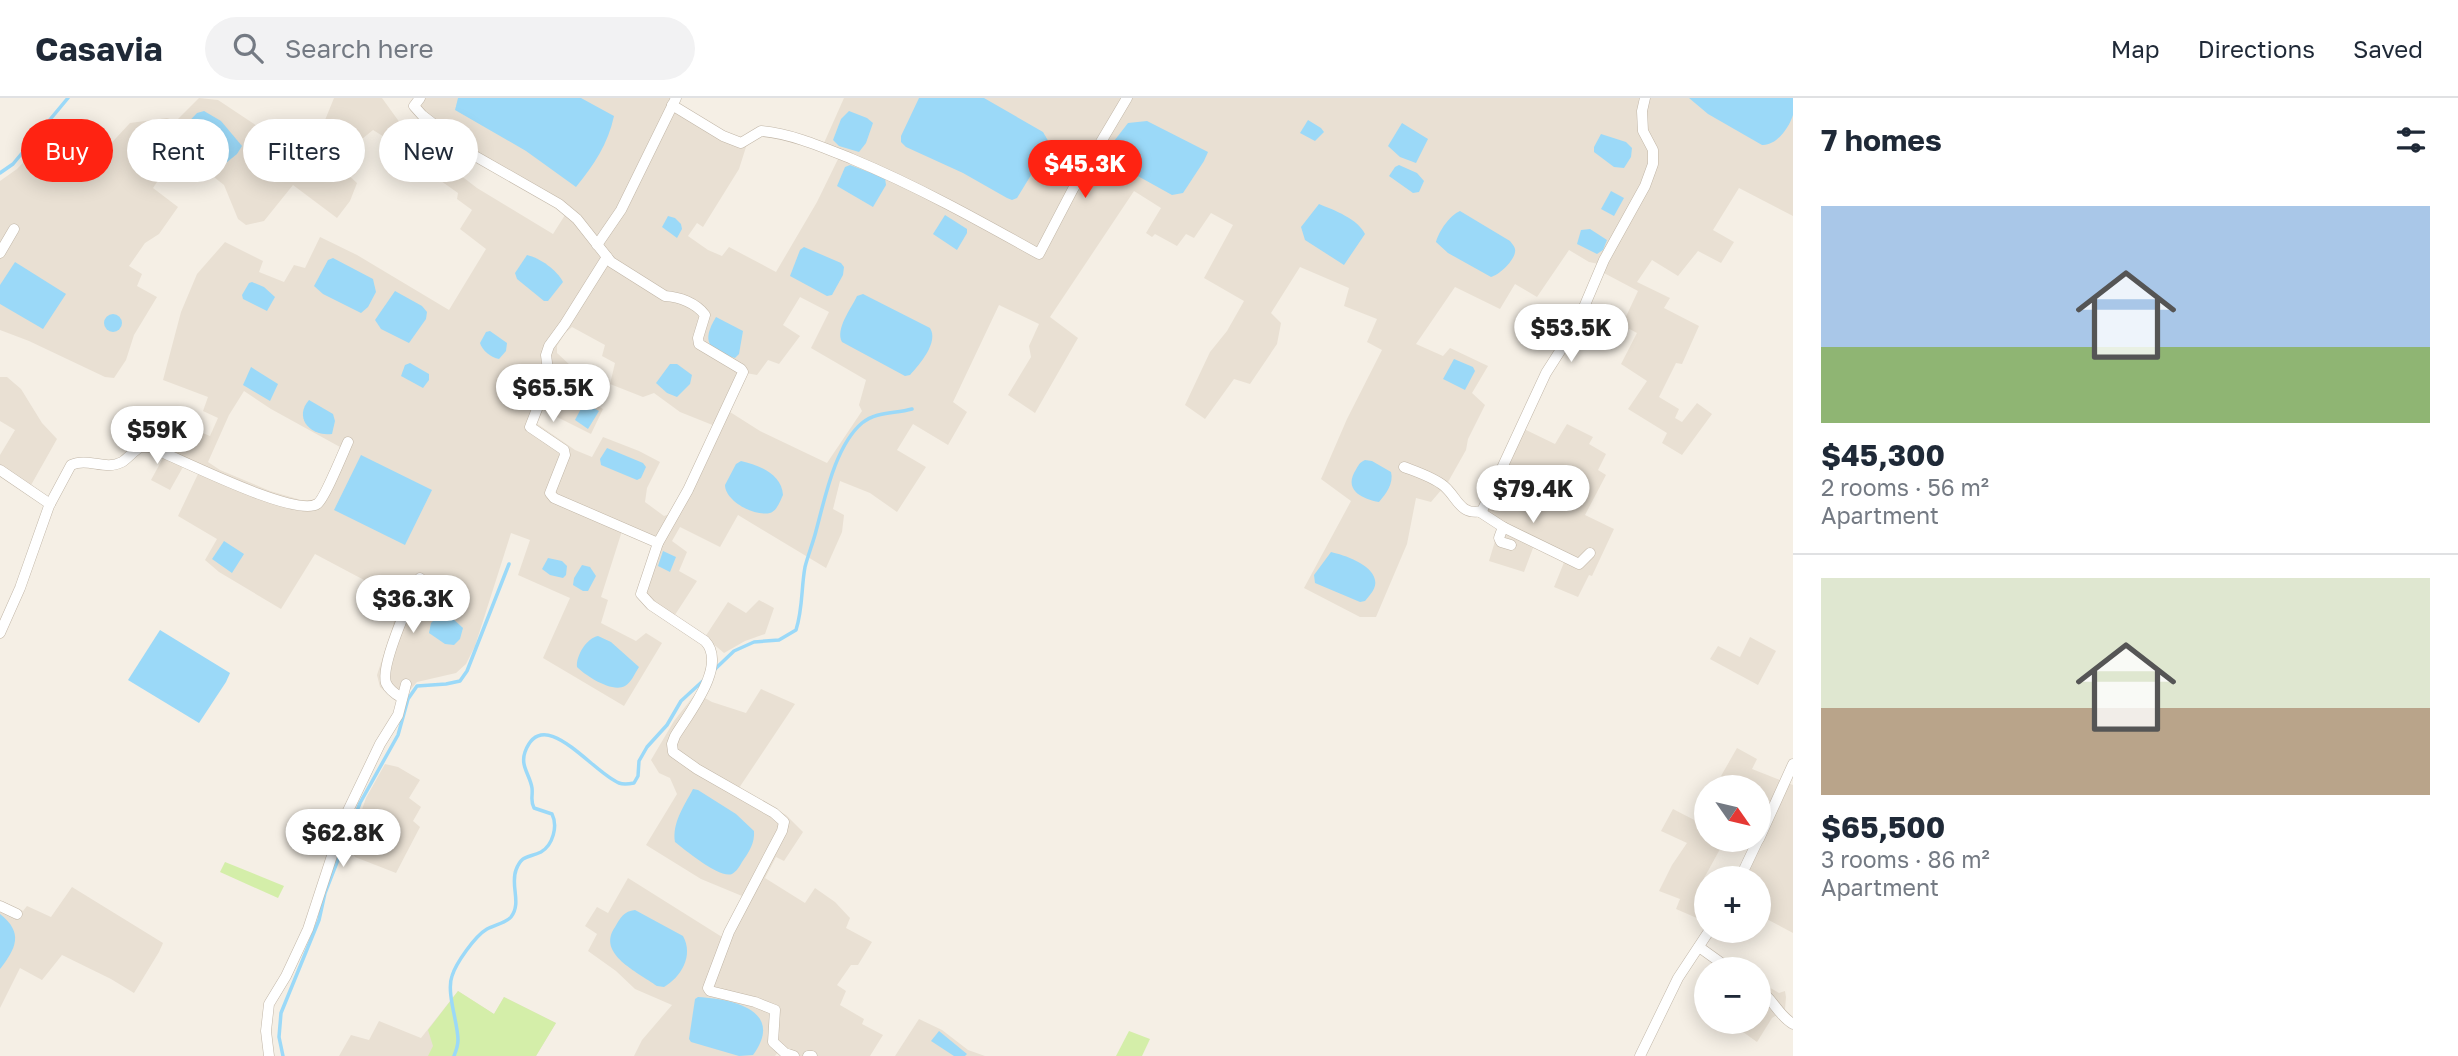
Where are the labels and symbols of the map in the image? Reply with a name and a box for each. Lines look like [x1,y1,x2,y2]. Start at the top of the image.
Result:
pin: $45.3K [1028,140,1142,200]
pin: $53.5K [1514,304,1628,364]
pin: $65.5K [496,364,610,424]
pin: $59K [116,406,198,466]
pin: $79.4K [1476,466,1590,525]
pin: $36.3K [356,575,470,635]
north arrow [1694,775,1771,852]
pin: $62.8K [286,810,400,869]

